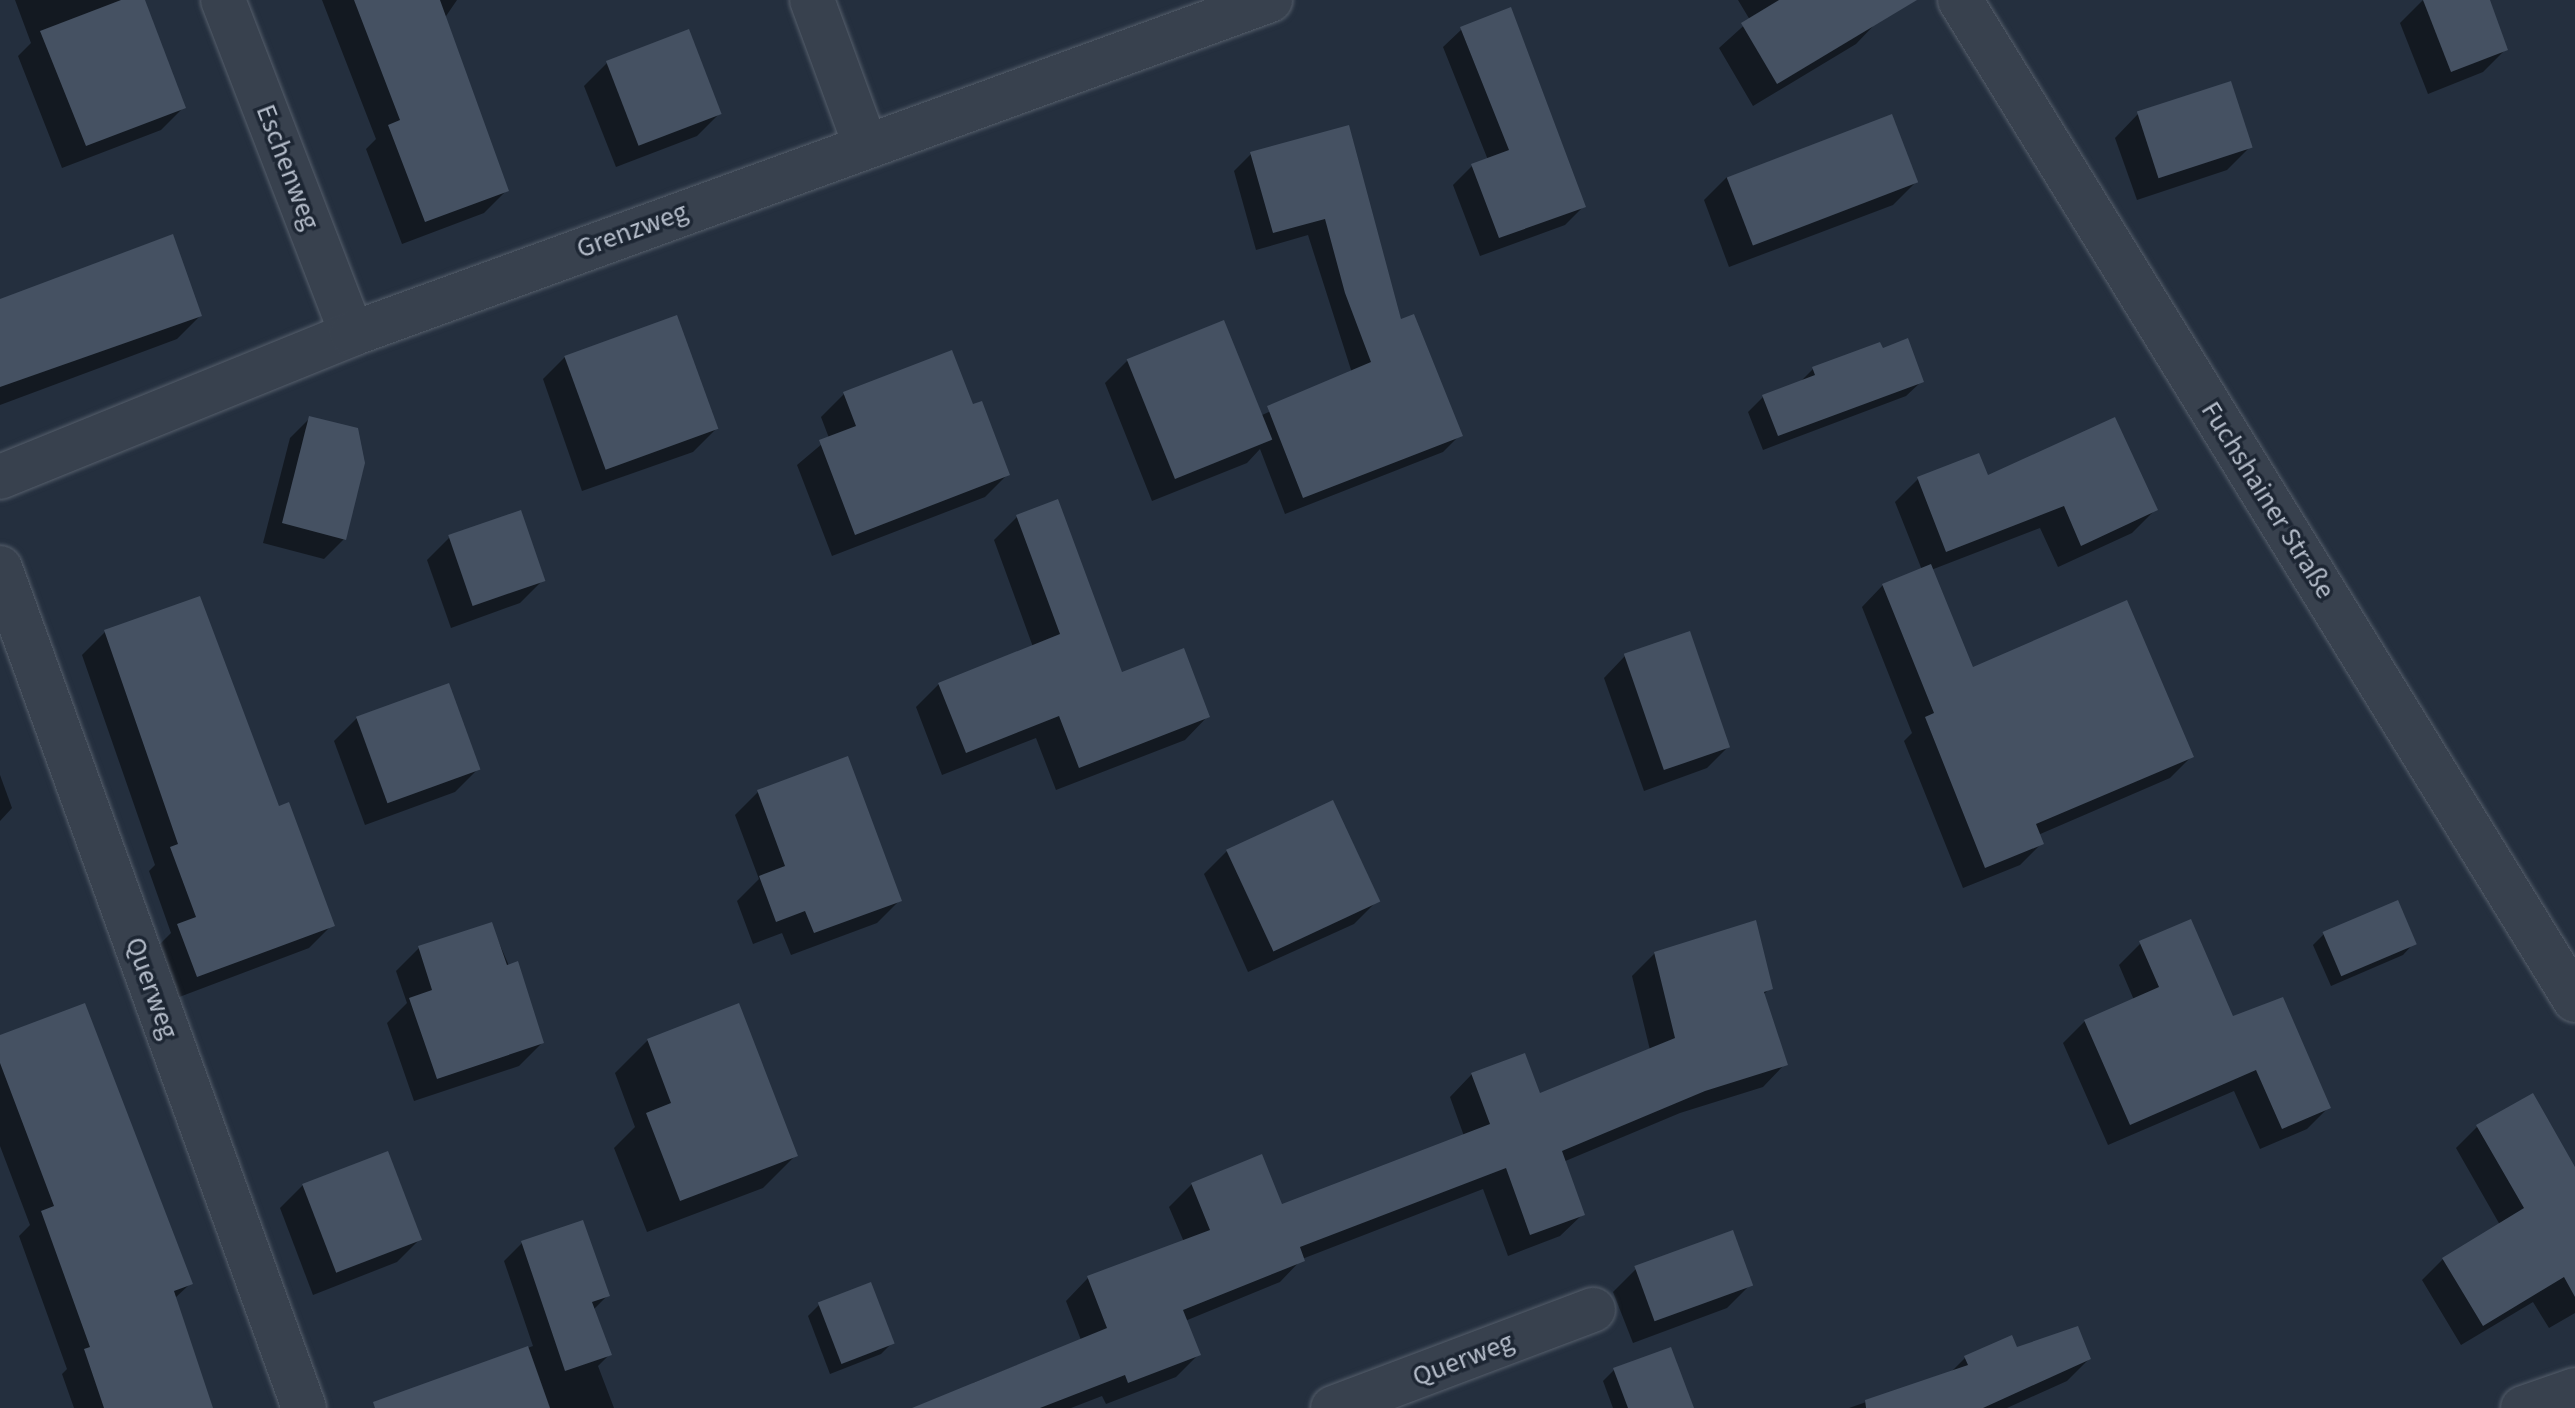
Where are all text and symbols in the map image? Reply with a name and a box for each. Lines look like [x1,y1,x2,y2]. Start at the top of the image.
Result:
street label: Eschenweg [249,100,327,234]
street label: Grenzweg [572,194,692,266]
street label: Fuchshainer Straße [2194,395,2342,605]
street label: Querweg [118,933,186,1043]
street label: Querweg [1408,1324,1518,1394]

